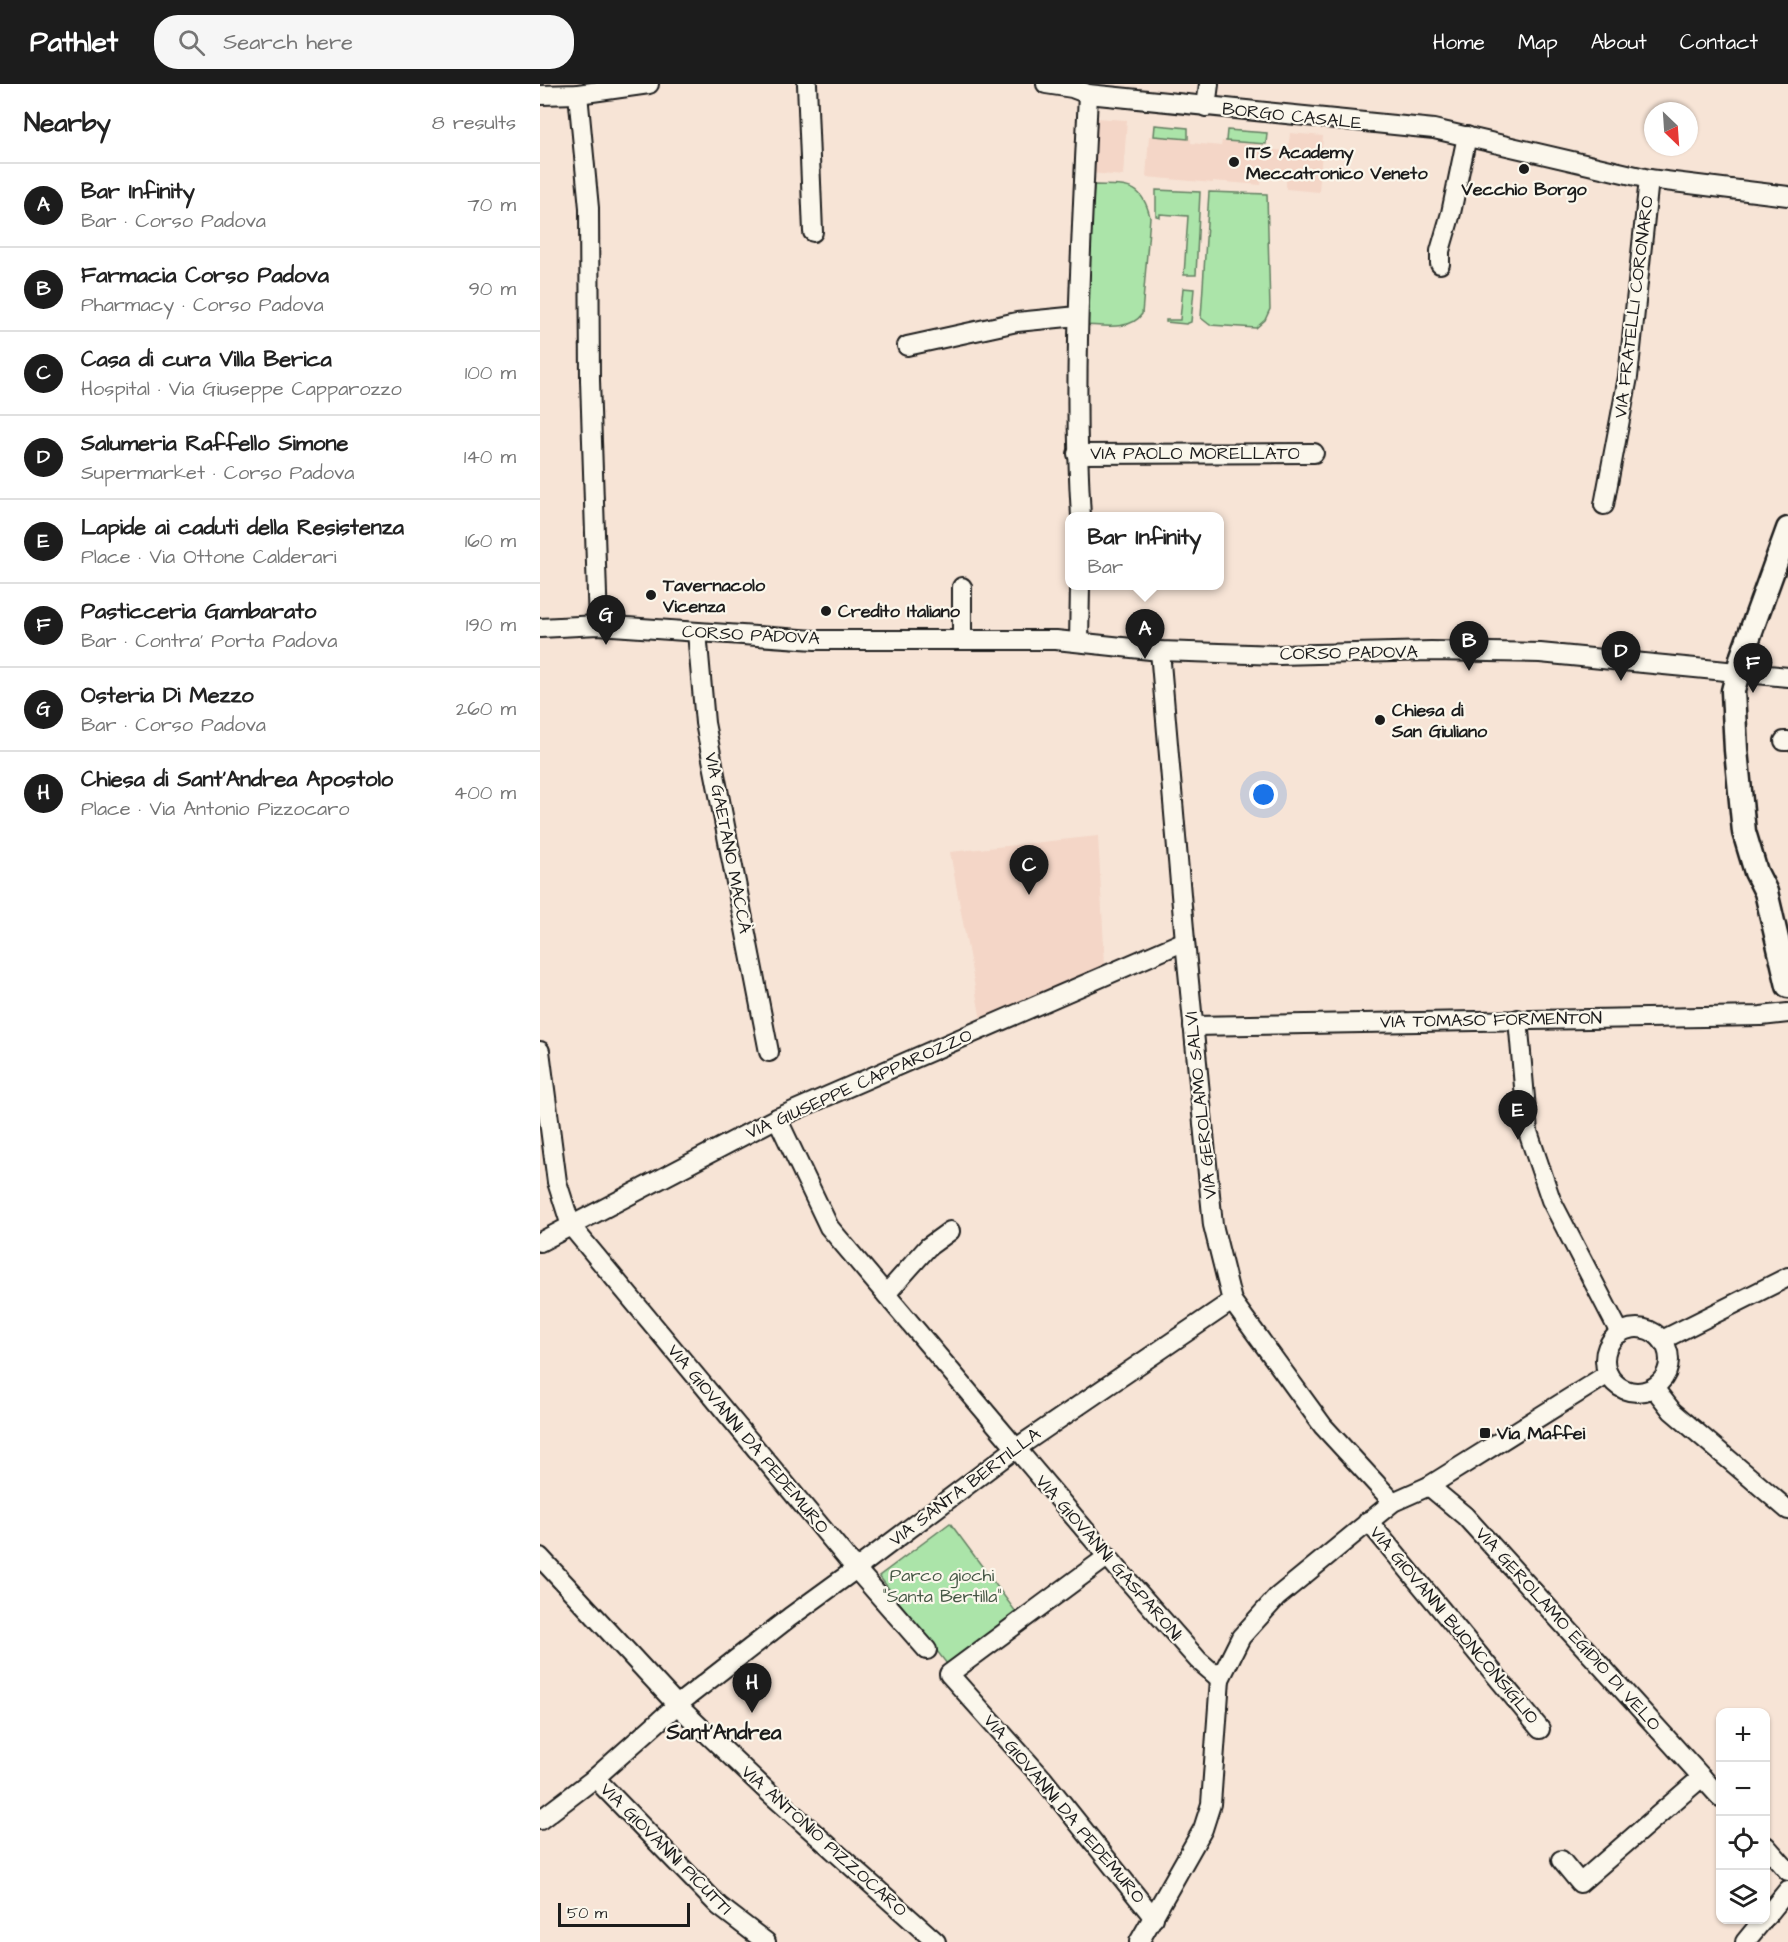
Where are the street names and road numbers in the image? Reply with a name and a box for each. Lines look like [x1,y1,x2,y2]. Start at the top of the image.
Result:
street label: BORGO CASALE [1221,96,1363,136]
street label: VIA FRATELLI CORONARO [1608,194,1660,420]
street label: VIA PAOLO MORELLATO [1090,441,1300,466]
street label: CORSO PADOVA [681,619,821,651]
street label: CORSO PADOVA [1280,639,1419,667]
street label: VIA GAETANO MACCÀ [698,750,758,936]
street label: VIA TOMASO FORMENTON [1380,1006,1602,1034]
street label: VIA GEROLAMO SALVI [1179,1010,1223,1200]
street label: VIA GIUSEPPE CAPPAROZZO [742,1023,976,1145]
street label: VIA GIOVANNI DA PEDEMURO [661,1339,835,1539]
street label: VIA SANTA BERTILLA [884,1421,1046,1552]
street label: VIA GIOVANNI GASPARONI [1030,1469,1188,1647]
street label: VIA GIOVANNI BUONCONSIGLIO [1364,1521,1544,1729]
street label: VIA GEROLAMO EGIDIO DI VELO [1470,1522,1666,1736]
street label: VIA GIOVANNI DA PEDEMURO [977,1709,1151,1909]
street label: VIA ANTONIO PIZZOCARO [735,1760,913,1922]
street label: VIA GIOVANNI PICUTTI [594,1777,738,1921]

